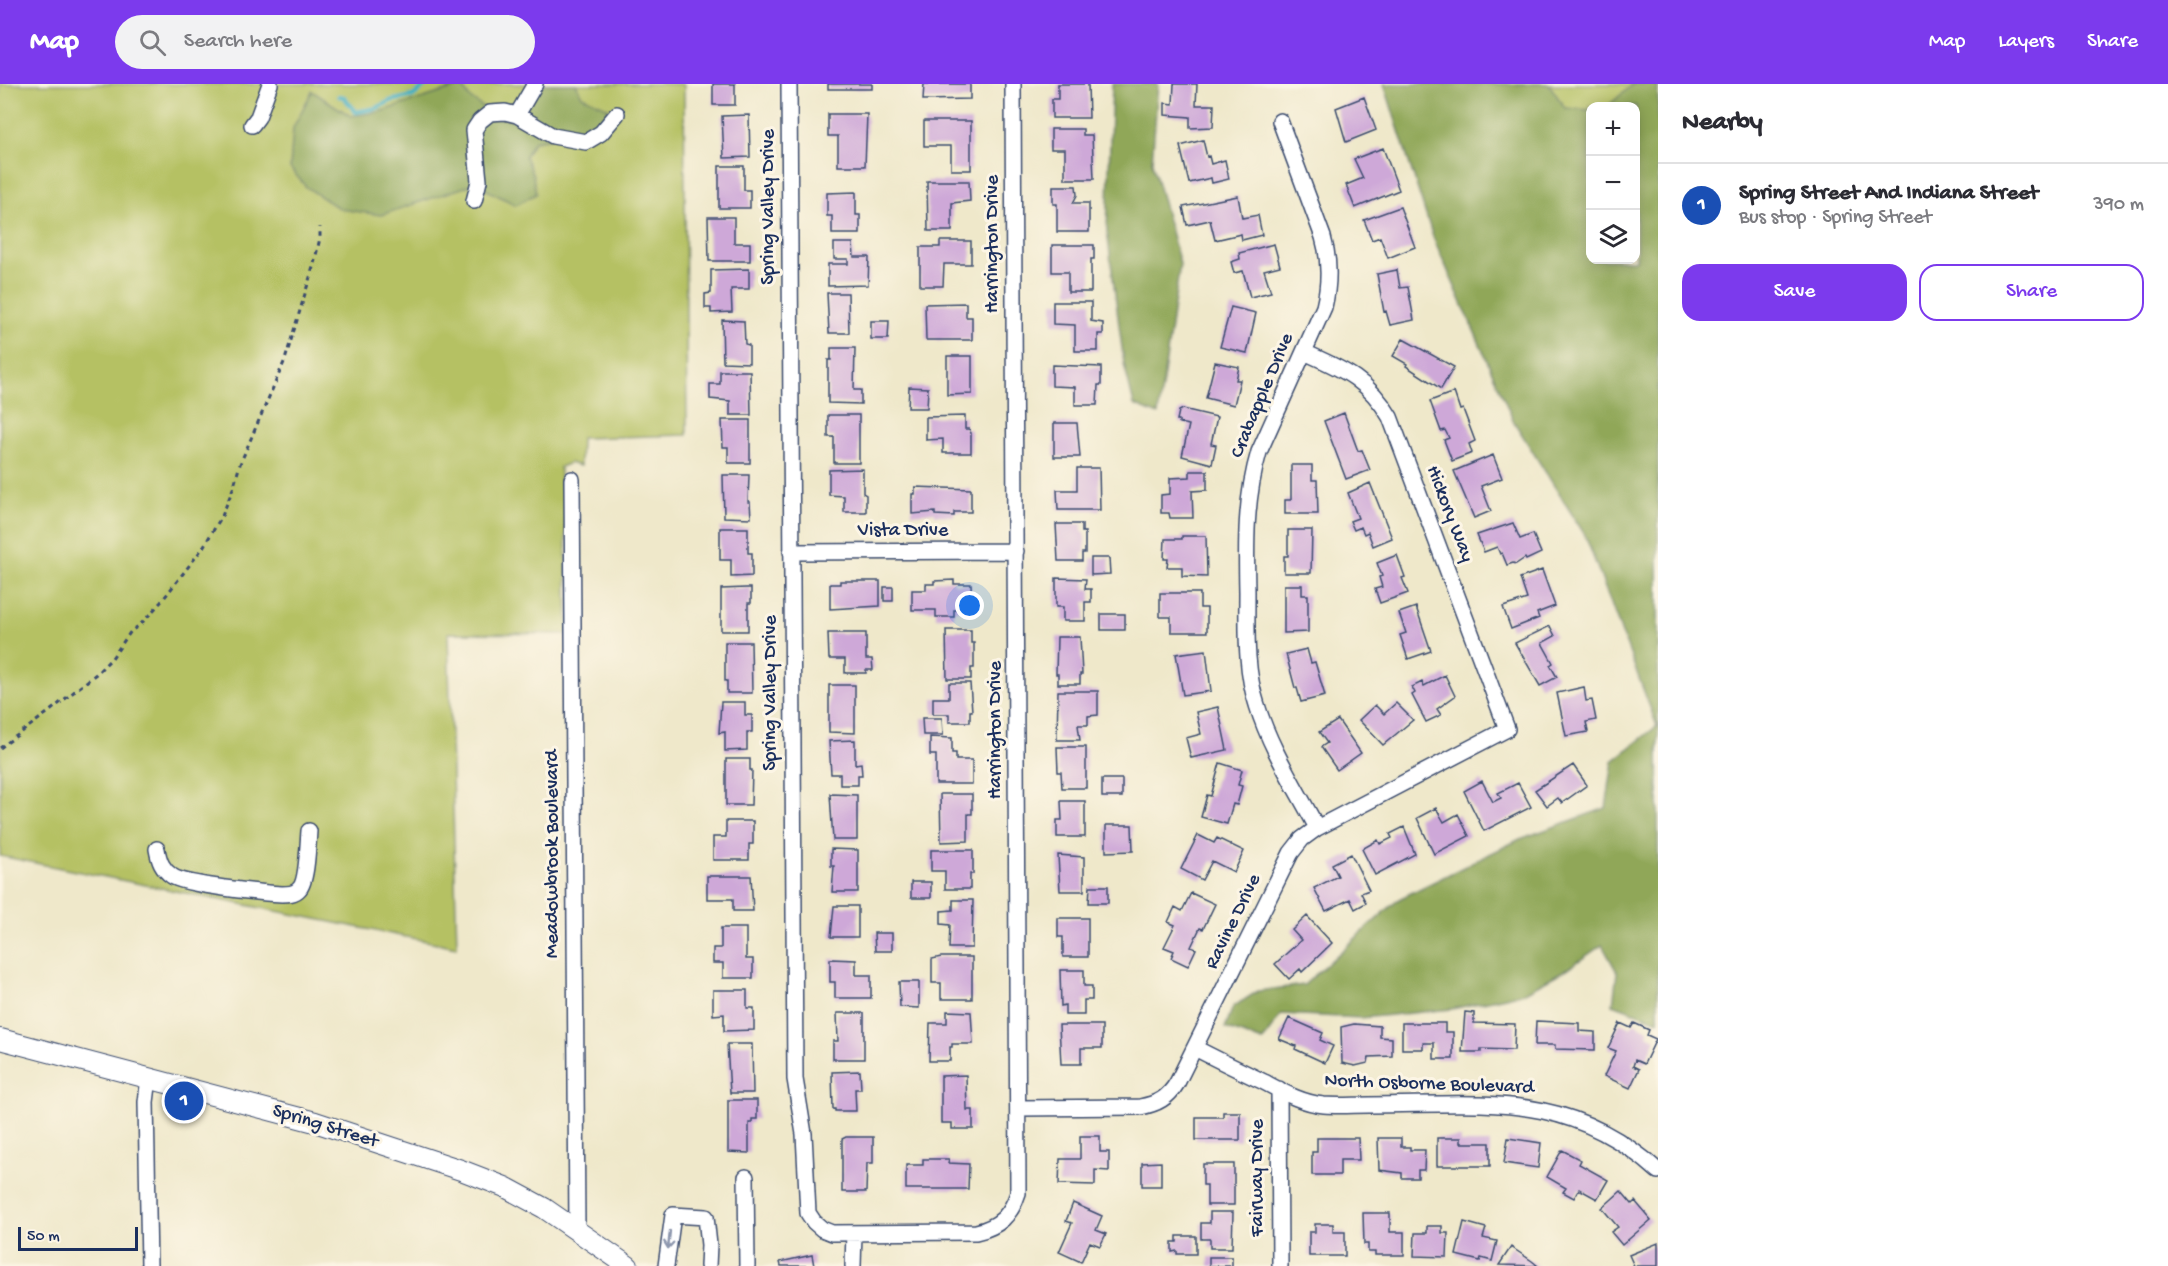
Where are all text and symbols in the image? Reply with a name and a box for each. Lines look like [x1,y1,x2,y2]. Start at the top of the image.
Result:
search box [115,15,535,69]
text: Map [30,26,79,59]
icon: search [136,26,169,59]
text: Search here [184,29,292,55]
text: Map [1929,30,1965,55]
text: Layers [1998,30,2054,55]
text: Share [2087,30,2138,55]
map controls [1586,102,1640,264]
button: + [1586,102,1640,156]
text: Nearby [1682,108,1763,139]
street label: Spring Valley Drive [758,128,781,285]
button: − [1586,156,1640,210]
street label: Harrington Drive [982,174,1005,313]
text: Spring Street And Indiana Street [1739,181,2038,207]
text: 1 [1697,194,1706,217]
text: 390 m [2093,194,2144,217]
text: Bus stop · Spring Street [1739,207,1932,230]
button: layers [1586,210,1640,264]
button: Save [1682,264,1907,321]
button: Share [1919,264,2144,321]
street label: Crabapple Drive [1226,329,1300,462]
street label: Hickory Way [1420,463,1478,566]
street label: Vista Drive [857,520,949,543]
your location [955,591,984,620]
street label: Spring Valley Drive [760,614,783,771]
street label: Harrington Drive [985,660,1008,799]
street label: Meadowbrook Boulevard [542,748,565,958]
street label: Ravine Drive [1201,870,1267,973]
street label: North Osborne Boulevard [1324,1070,1536,1100]
pin: 1 [164,1078,204,1124]
street label: Spring Street [269,1100,382,1155]
street label: Fairway Drive [1247,1119,1270,1238]
scale bar [18,1224,138,1252]
text: 50 m [27,1228,60,1247]
one-way arrow [663,1230,674,1250]

